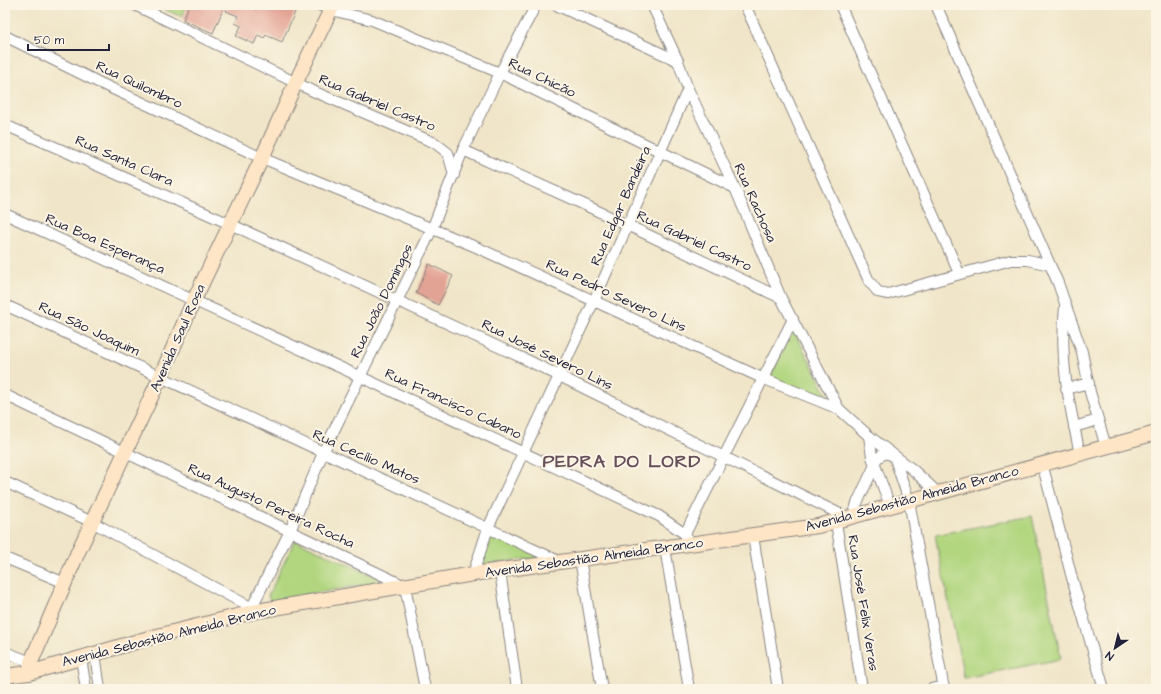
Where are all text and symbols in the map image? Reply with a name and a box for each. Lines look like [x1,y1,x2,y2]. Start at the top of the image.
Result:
scale bar [28,26,109,52]
text: 50 m [34,32,65,49]
street label: Rua Chicão [505,53,579,103]
street label: Rua Quilombro [92,56,186,114]
street label: Rua Gabriel Castro [316,69,439,137]
street label: Rua Santa Clara [72,130,176,192]
street label: Rua Edgar Bandeira [586,143,656,269]
street label: Rua Rachosa [729,160,781,246]
street label: Rua Gabriel Castro [633,206,755,277]
street label: Rua Boa Esperança [42,209,168,279]
street label: Rua João Domingos [346,241,418,361]
street label: Rua Pedro Severo Lins [542,255,690,337]
street label: Avenida Saul Rosa [145,281,211,395]
street label: Rua São Joaquim [35,297,143,361]
street label: Rua José Severo Lins [478,315,616,395]
street label: Rua Francisco Cabano [381,364,525,445]
street label: Rua Cecílio Matos [309,424,423,490]
district label: PEDRA DO LORD [543,449,701,474]
street label: Rua Augusto Pereira Rocha [185,459,357,553]
street label: Avenida Sebastião Almeida Branco [803,461,1021,537]
street label: Avenida Sebastião Almeida Branco [484,533,704,583]
street label: Rua José Felix Veras [842,534,884,672]
street label: Avenida Sebastião Almeida Branco [60,600,278,672]
north arrow [1095,628,1135,668]
text: N [1102,648,1117,664]

